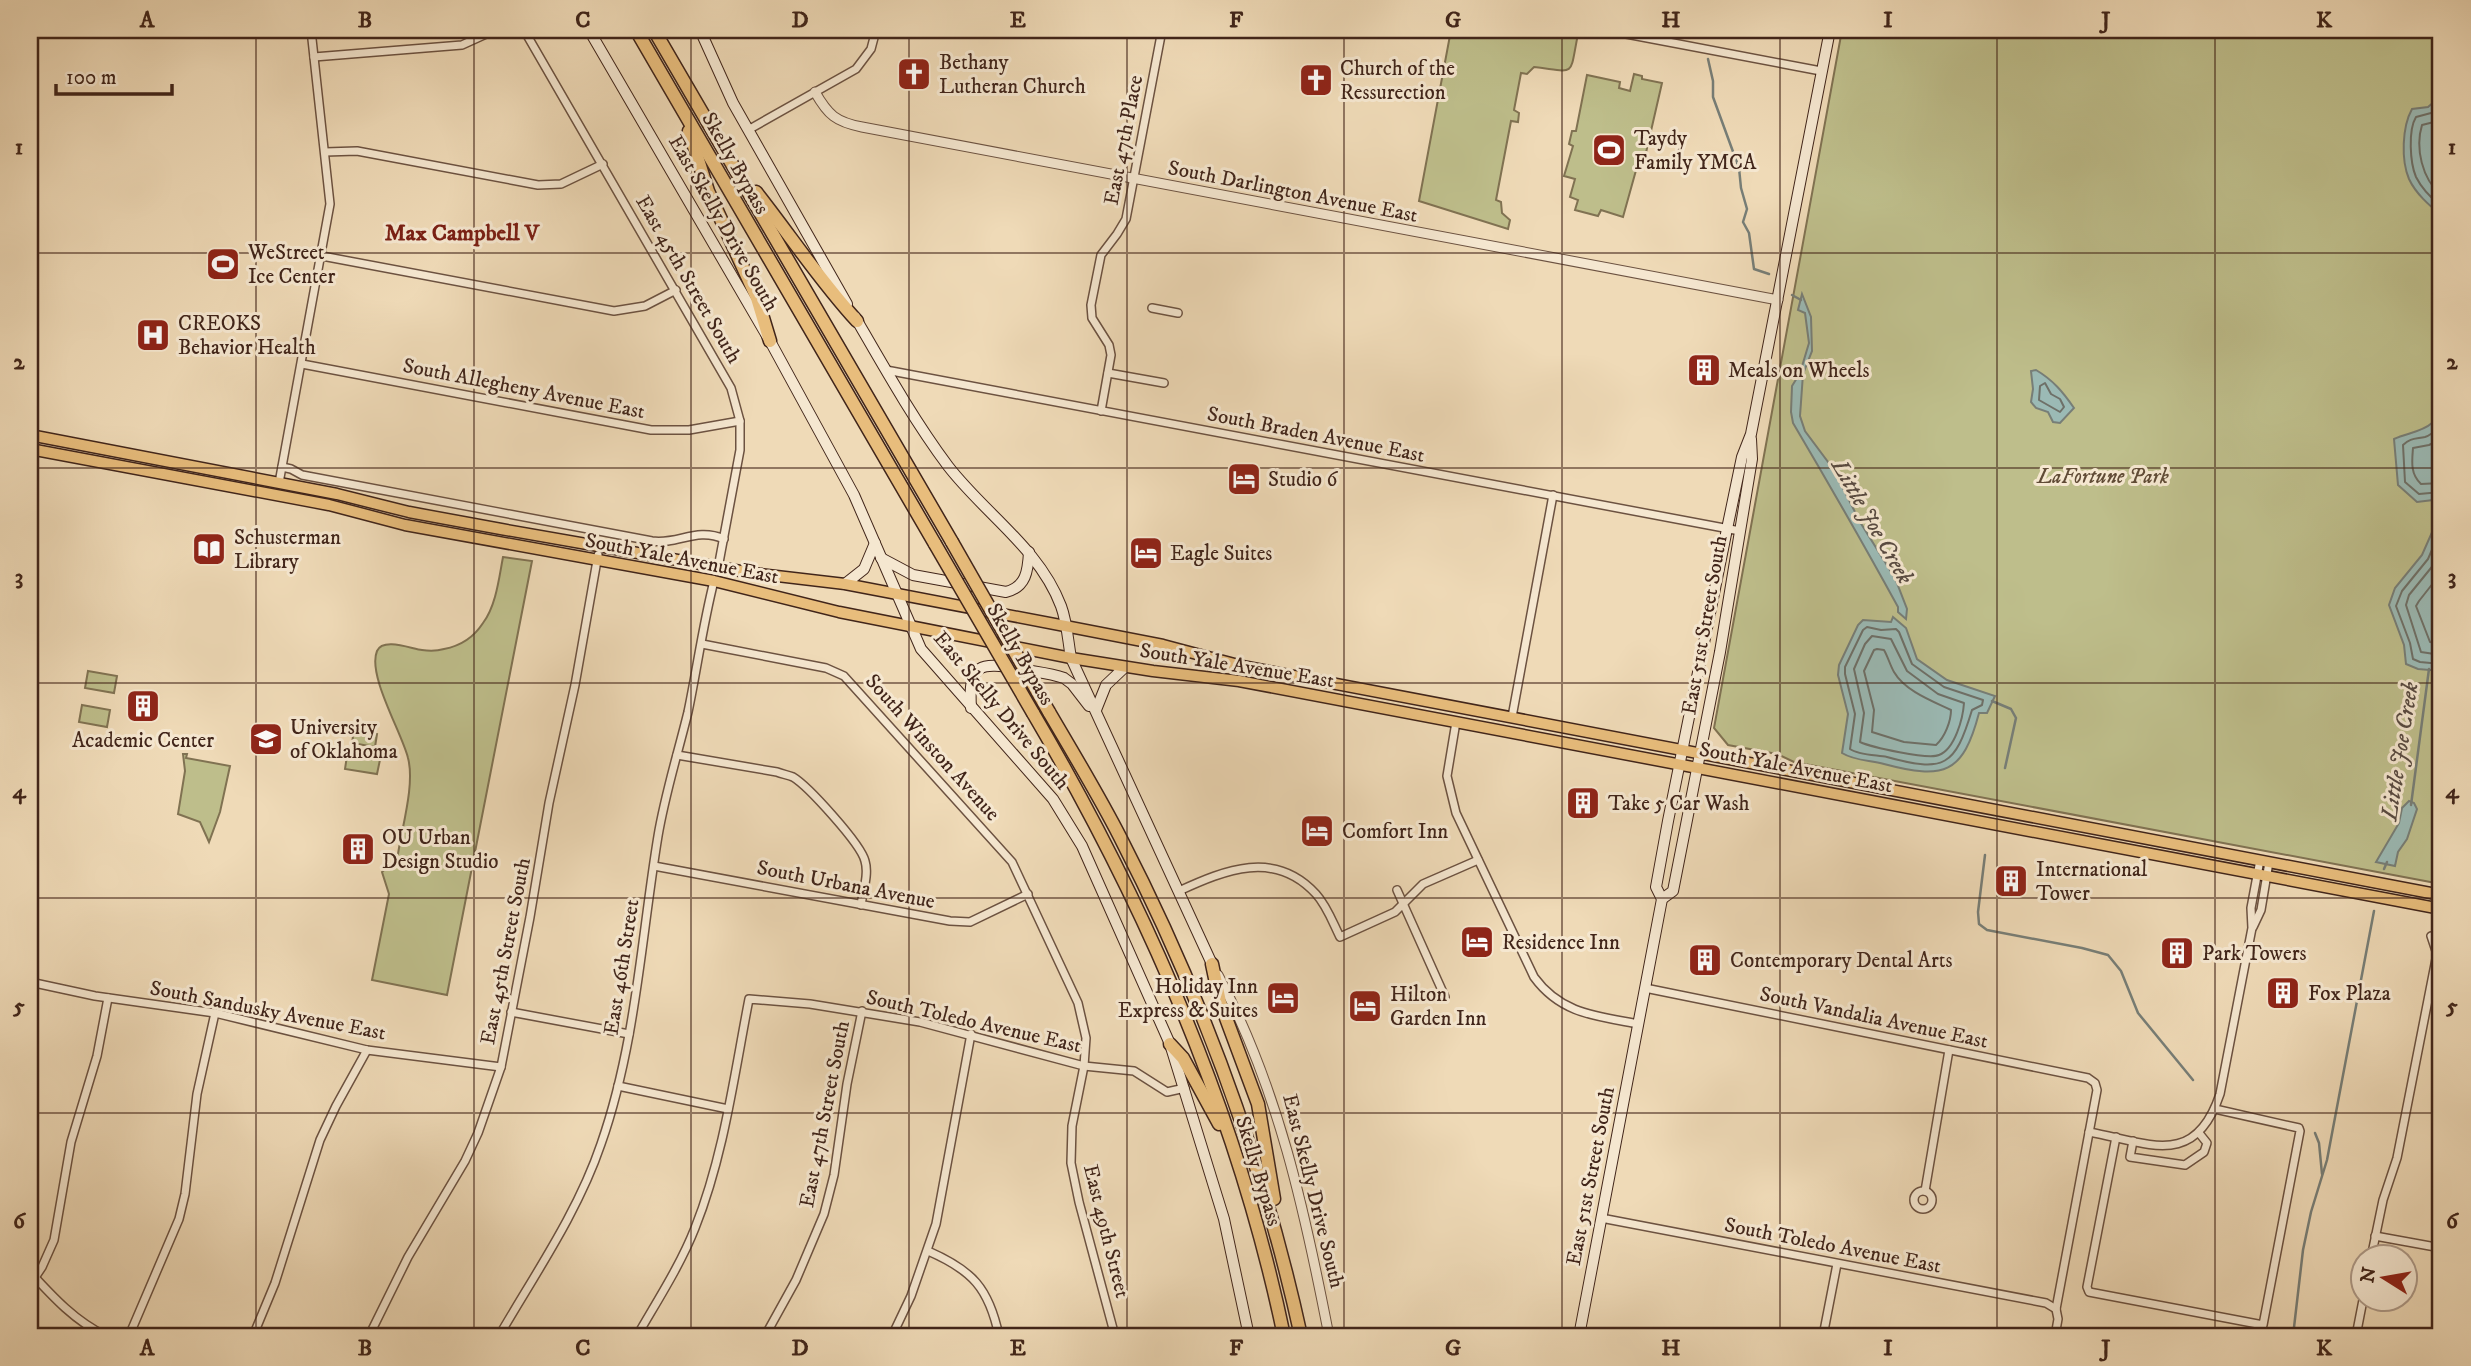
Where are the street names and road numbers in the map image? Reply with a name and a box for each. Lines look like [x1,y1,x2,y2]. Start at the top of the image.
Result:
street label: East 47th Place [1099,73,1149,207]
street label: Skelly Bypass [695,108,775,219]
street label: East Skelly Drive South [662,131,784,316]
street label: South Darlington Avenue East [1166,155,1420,229]
street label: East 45th Street South [629,191,747,368]
street label: South Allegheny Avenue East [401,353,647,425]
street label: South Braden Avenue East [1205,401,1427,469]
street label: South Yale Avenue East [583,527,781,591]
street label: East 51st Street South [1676,533,1734,717]
street label: Skelly Bypass [980,599,1060,710]
street label: East Skelly Drive South [927,626,1075,795]
street label: South Yale Avenue East [1138,638,1336,694]
street label: South Winston Avenue [859,669,1005,827]
street label: South Yale Avenue East [1697,736,1895,800]
street label: East 45th Street South [475,855,537,1047]
street label: South Urbana Avenue [755,855,937,915]
street label: East 46th Street [598,897,646,1037]
street label: South Sandusky Avenue East [148,975,388,1047]
street label: South Vandalia Avenue East [1757,981,1990,1055]
street label: South Toledo Avenue East [864,985,1084,1059]
street label: East 47th Street South [794,1018,856,1210]
street label: East 51st Street South [1561,1085,1621,1268]
street label: East Skelly Drive South [1276,1091,1350,1291]
street label: Skelly Bypass [1229,1113,1287,1229]
street label: East 49th Street [1077,1162,1135,1301]
street label: South Toledo Avenue East [1722,1212,1944,1280]

